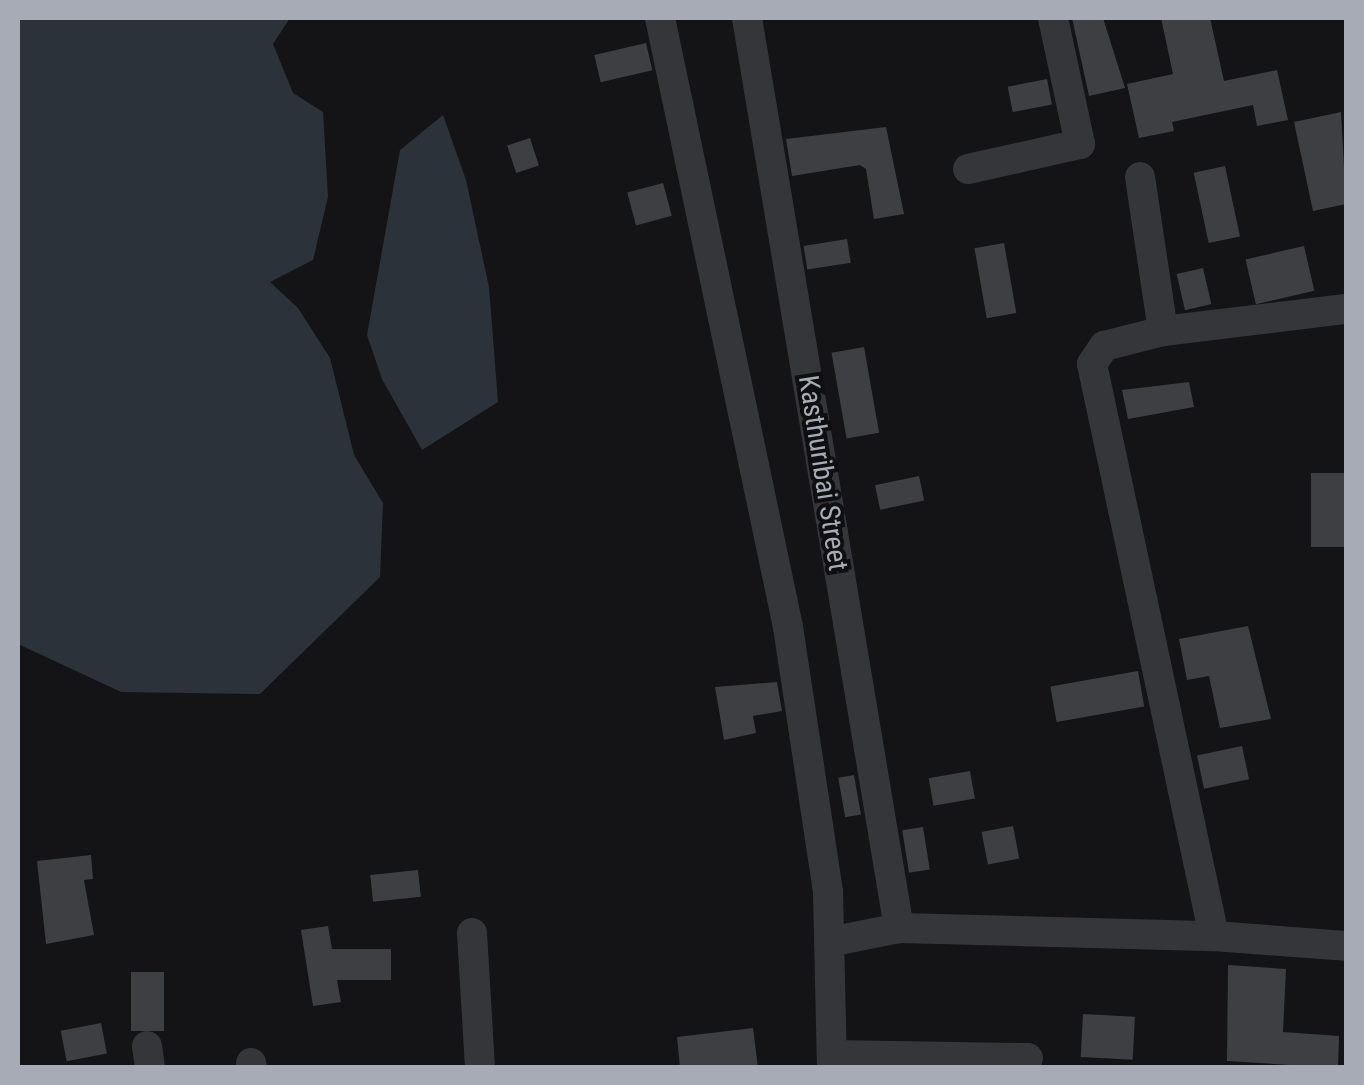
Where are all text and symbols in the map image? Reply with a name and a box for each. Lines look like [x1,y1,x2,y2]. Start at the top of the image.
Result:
street label: Kasthuribai Street [791,373,855,573]

